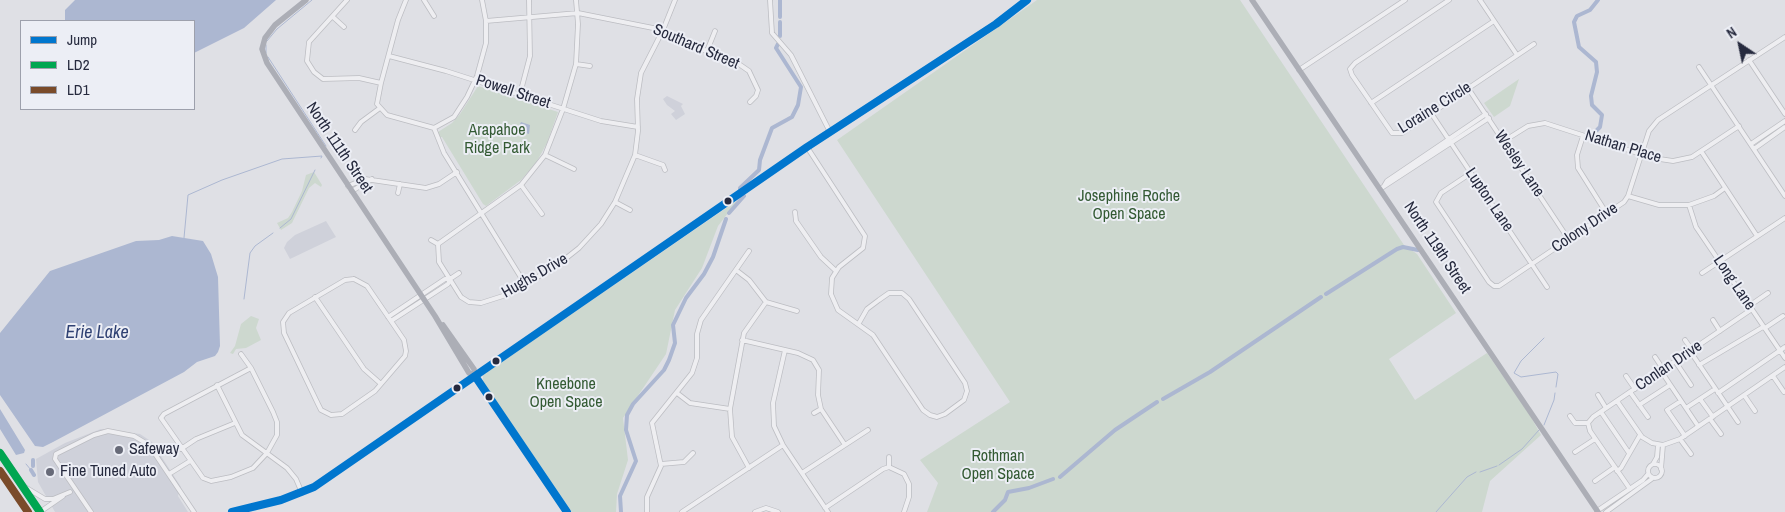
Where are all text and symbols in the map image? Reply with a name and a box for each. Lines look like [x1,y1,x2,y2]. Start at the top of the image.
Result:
legend [20,20,195,110]
street label: Southard Street [650,20,742,74]
north arrow [1715,20,1765,70]
text: N [1723,23,1740,42]
text: Jump [67,29,97,50]
text: LD2 [67,54,90,75]
street label: Powell Street [473,71,553,113]
street label: Loraine Circle [1395,78,1475,138]
text: LD1 [67,79,90,100]
street label: North 111th Street [302,99,376,197]
park label: Arapahoe Ridge Park [464,121,530,159]
street label: Nathan Place [1583,126,1663,168]
street label: Wesley Lane [1490,127,1548,201]
street label: Lupton Lane [1461,164,1517,236]
park label: Josephine Roche Open Space [1078,187,1180,225]
unlabelled marker [723,196,733,206]
street label: North 119th Street [1399,199,1475,297]
street label: Colony Drive [1548,199,1622,257]
street label: Hughs Drive [499,249,571,303]
street label: Long Lane [1709,252,1759,314]
water label: Erie Lake [65,322,129,344]
street label: Conlan Drive [1632,337,1706,395]
unlabelled marker [491,356,501,366]
park label: Kneebone Open Space [530,375,602,413]
unlabelled marker [452,383,462,393]
unlabelled marker [484,392,494,402]
place label: Safeway [129,440,179,460]
marker: Safeway [113,444,125,456]
park label: Rothman Open Space [962,447,1034,485]
place label: Fine Tuned Auto [60,462,157,482]
marker: Fine Tuned Auto [44,466,56,478]

